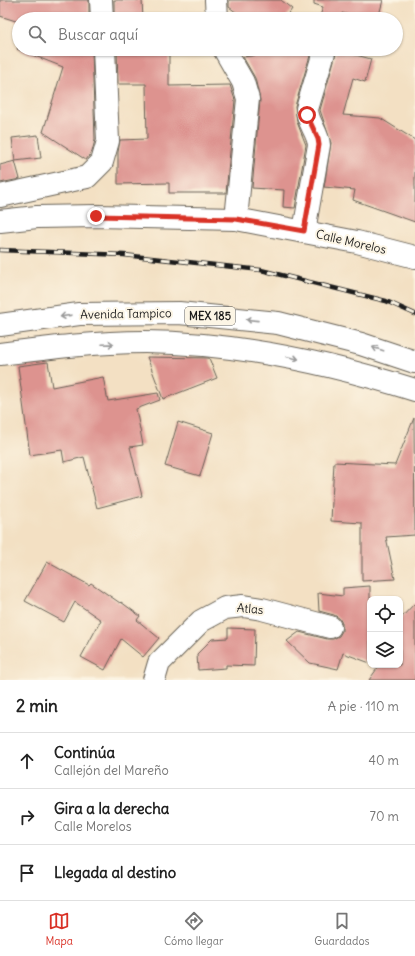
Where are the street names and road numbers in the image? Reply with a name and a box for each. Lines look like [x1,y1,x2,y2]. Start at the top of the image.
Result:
street label: Calle Morelos [315,226,388,257]
street label: Avenida Tampico [80,305,172,322]
road number: MEX 185 [185,307,235,325]
street label: Atlas [236,600,264,617]

